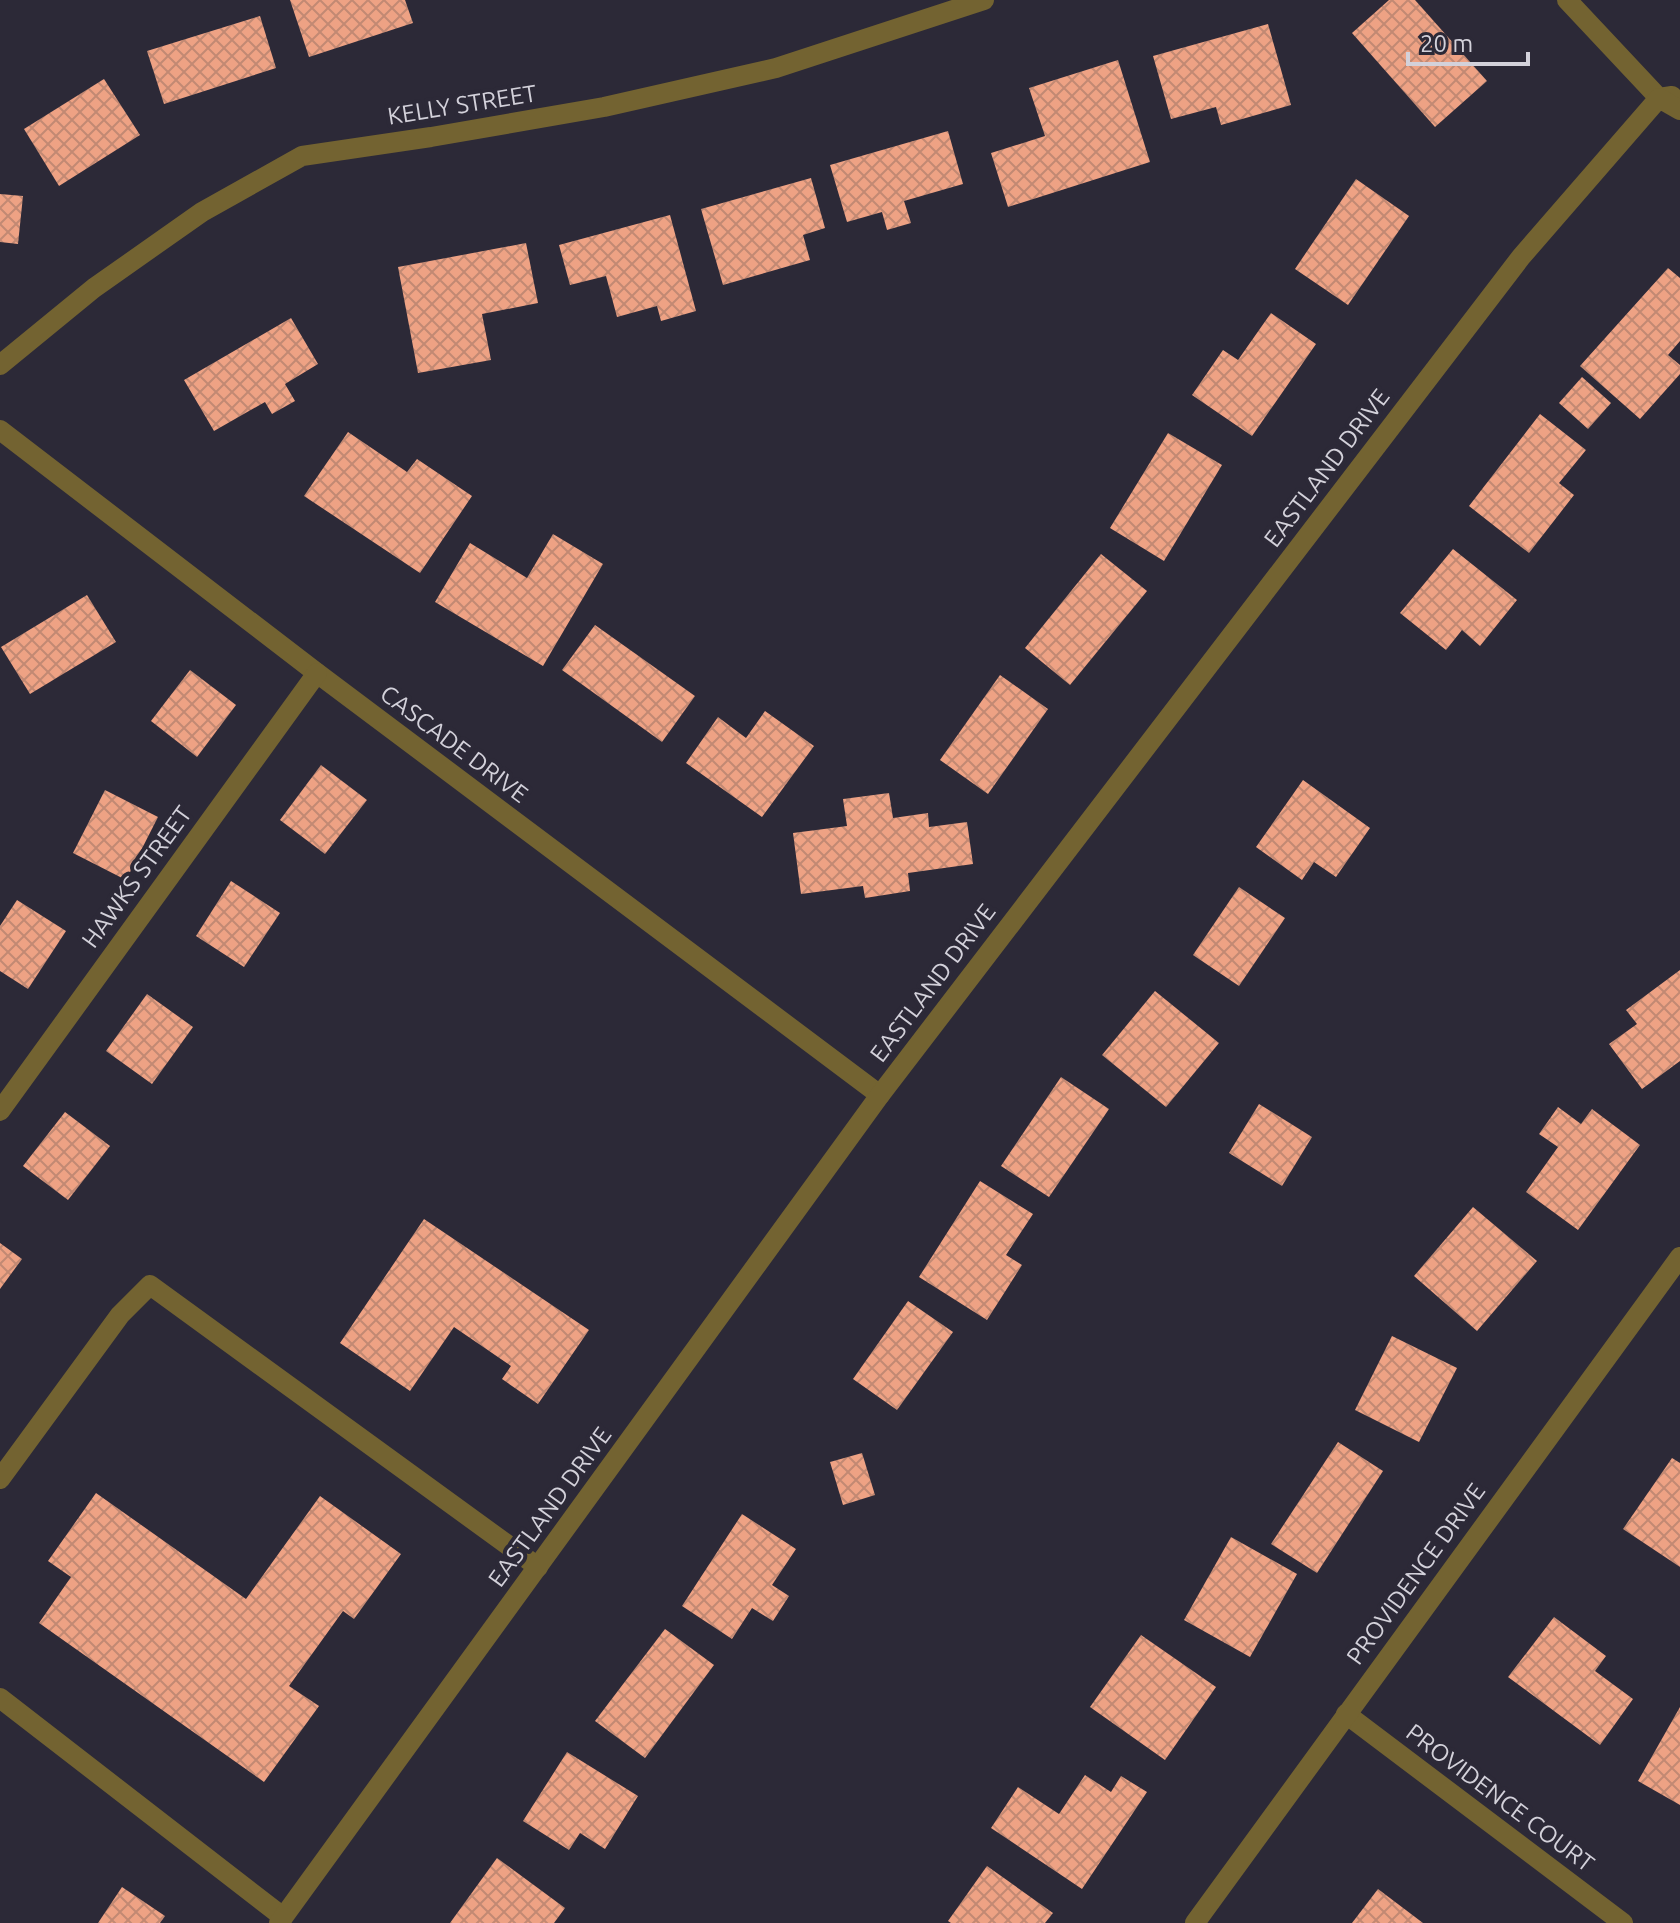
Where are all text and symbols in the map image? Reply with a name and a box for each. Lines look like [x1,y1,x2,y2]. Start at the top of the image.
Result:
scale bar [1408,16,1528,66]
text: 20 m [1420,30,1473,57]
street label: KELLY STREET [385,79,538,130]
street label: EASTLAND DRIVE [1258,383,1395,552]
street label: CASCADE DRIVE [375,679,533,808]
street label: HAWKS STREET [76,801,197,953]
street label: EASTLAND DRIVE [864,898,1001,1067]
street label: EASTLAND DRIVE [483,1422,617,1592]
street label: PROVIDENCE DRIVE [1341,1478,1490,1669]
street label: PROVIDENCE COURT [1401,1718,1599,1877]

